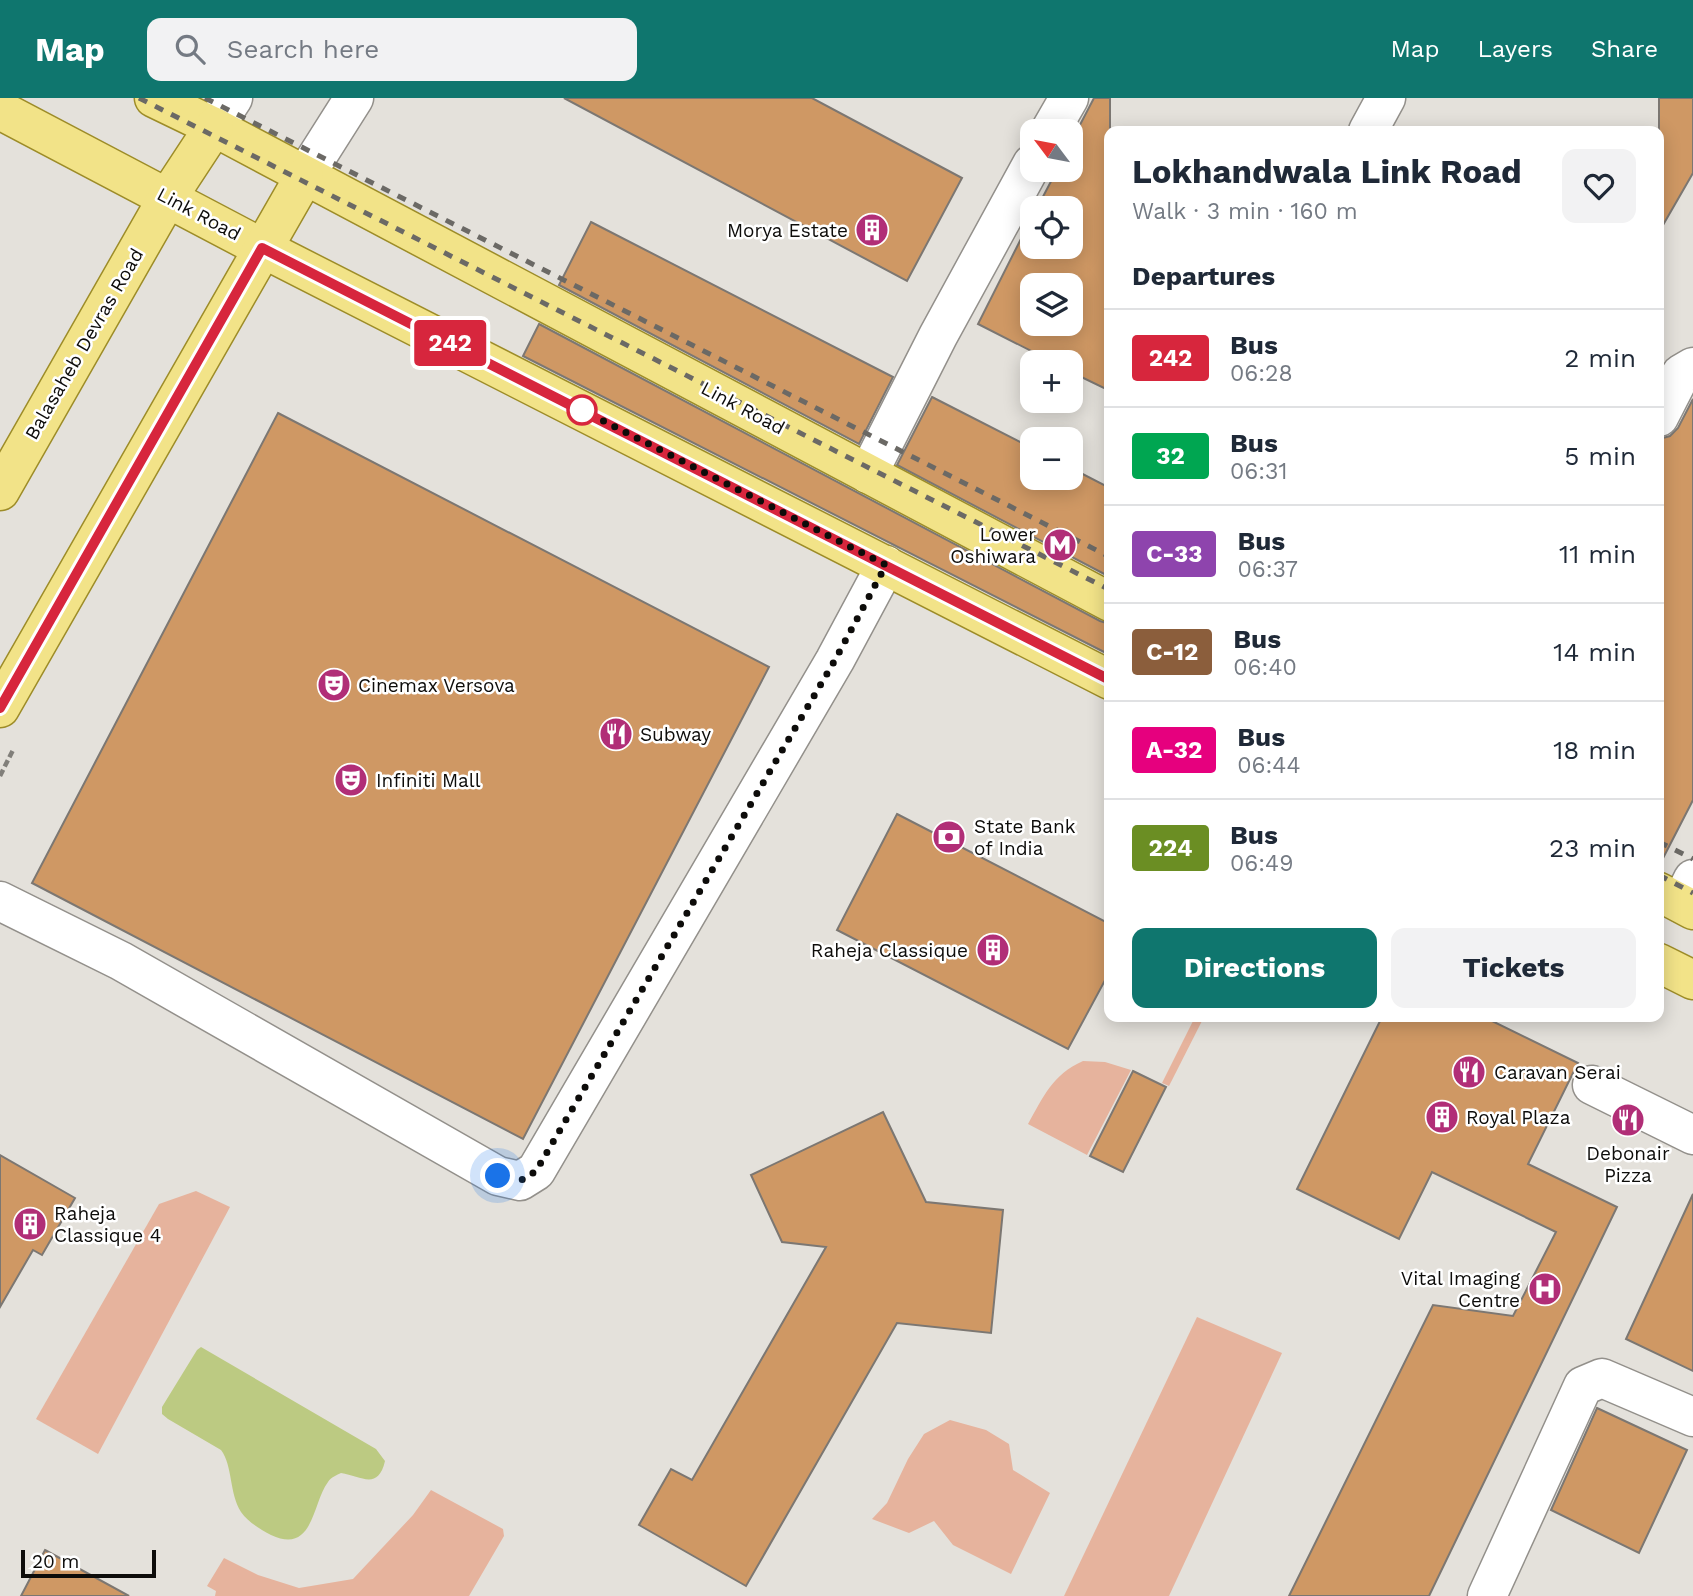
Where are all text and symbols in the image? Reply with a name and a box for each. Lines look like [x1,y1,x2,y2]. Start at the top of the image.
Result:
search box [147,18,637,81]
text: Map [35,30,105,69]
icon: search [171,30,209,68]
text: Search here [227,34,379,64]
text: Map [1391,35,1439,63]
text: Layers [1477,35,1553,63]
text: Share [1591,35,1658,63]
north arrow [1020,119,1083,182]
map controls [1020,119,1083,490]
button: heart [1562,149,1636,223]
text: Lokhandwala Link Road [1132,152,1522,191]
street label: Link Road [153,182,245,246]
button: locate [1020,196,1083,259]
text: Walk · 3 min · 160 m [1132,198,1358,225]
building icon: Morya Estate [853,211,891,249]
place label: Morya Estate [727,219,848,242]
street label: Balasaheb Devras Road [20,244,148,444]
text: Departures [1132,261,1275,291]
button: layers [1020,273,1083,336]
line badge: 242 [410,320,490,366]
text: 242 [428,329,472,357]
text: Bus [1230,330,1278,360]
text: 2 min [1564,343,1636,373]
text: 242 [1149,344,1192,372]
button: + [1020,350,1083,413]
text: 06:28 [1230,360,1293,387]
street label: Link Road [697,376,789,440]
unlabelled marker [567,395,597,425]
button: − [1020,427,1083,490]
text: Bus [1230,428,1278,458]
text: 5 min [1564,441,1636,471]
text: 32 [1156,442,1185,470]
text: 06:31 [1230,458,1287,485]
place label: Lower Oshiwara [950,523,1036,568]
metro station icon: Lower Oshiwara [1041,526,1079,564]
text: Bus [1237,526,1285,556]
text: 11 min [1559,539,1636,569]
text: C-33 [1146,540,1202,568]
text: 06:37 [1237,556,1298,583]
text: Bus [1233,624,1281,654]
text: 14 min [1553,637,1636,667]
text: C-12 [1146,638,1198,666]
text: 06:40 [1233,654,1297,681]
theatre icon: Cinemax Versova [315,666,353,704]
place label: Cinemax Versova [358,674,515,697]
restaurant icon: Subway [597,715,635,753]
text: Bus [1237,722,1285,752]
place label: Subway [640,723,711,746]
text: 18 min [1553,735,1636,765]
text: A-32 [1146,736,1202,764]
text: 06:44 [1237,752,1300,779]
theatre icon: Infiniti Mall [332,761,370,799]
place label: Infiniti Mall [376,769,481,792]
place label: State Bank of India [974,815,1076,860]
bank icon: State Bank of India [930,818,968,856]
text: Bus [1230,820,1278,850]
text: 23 min [1549,833,1636,863]
text: 224 [1149,834,1192,862]
text: 06:49 [1230,850,1293,877]
button: Directions [1132,928,1377,1008]
button: Tickets [1391,928,1636,1008]
building icon: Raheja Classique [974,931,1012,969]
place label: Raheja Classique [811,939,968,962]
restaurant icon: Caravan Serai [1450,1053,1488,1091]
place label: Caravan Serai [1494,1061,1621,1084]
building icon: Royal Plaza [1423,1098,1461,1136]
restaurant icon: Debonair Pizza [1609,1101,1647,1139]
place label: Royal Plaza [1466,1106,1571,1129]
place label: Debonair Pizza [1586,1142,1670,1187]
your location [480,1158,515,1193]
place label: Raheja Classique 4 [54,1202,161,1247]
building icon: Raheja Classique 4 [11,1205,49,1243]
place label: Vital Imaging Centre [1401,1267,1521,1312]
hospital icon: Vital Imaging Centre [1526,1270,1564,1308]
scale bar [21,1547,156,1579]
text: 20 m [32,1550,79,1573]

